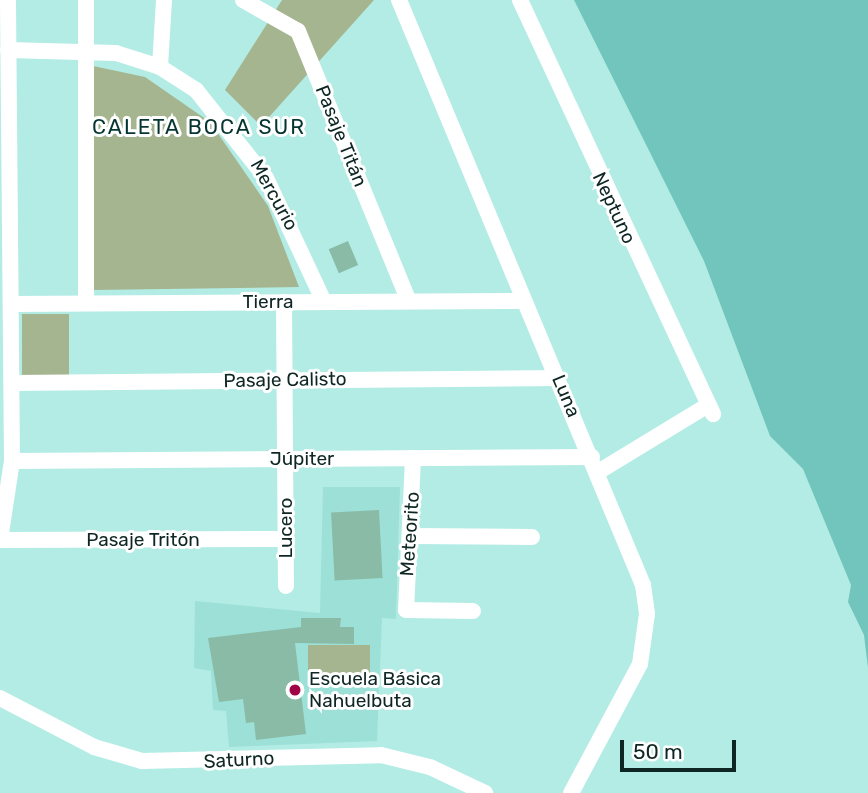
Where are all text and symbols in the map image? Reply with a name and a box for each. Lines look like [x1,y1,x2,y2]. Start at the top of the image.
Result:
street label: Pasaje Titán [310,82,372,190]
district label: CALETA BOCA SUR [93,114,305,140]
street label: Mercurio [245,156,303,234]
street label: Neptuno [588,169,640,247]
street label: Tierra [243,291,293,313]
street label: Pasaje Calisto [223,368,347,392]
street label: Luna [547,371,585,421]
street label: Júpiter [270,448,334,470]
street label: Meteorito [396,491,424,577]
street label: Lucero [275,498,297,558]
street label: Pasaje Tritón [86,529,200,551]
place label: Escuela Básica Nahuelbuta [309,668,441,712]
marker: Escuela Básica Nahuelbuta [287,682,303,698]
scale bar [623,726,738,770]
text: 50 m [633,739,683,764]
street label: Saturno [203,747,275,773]

